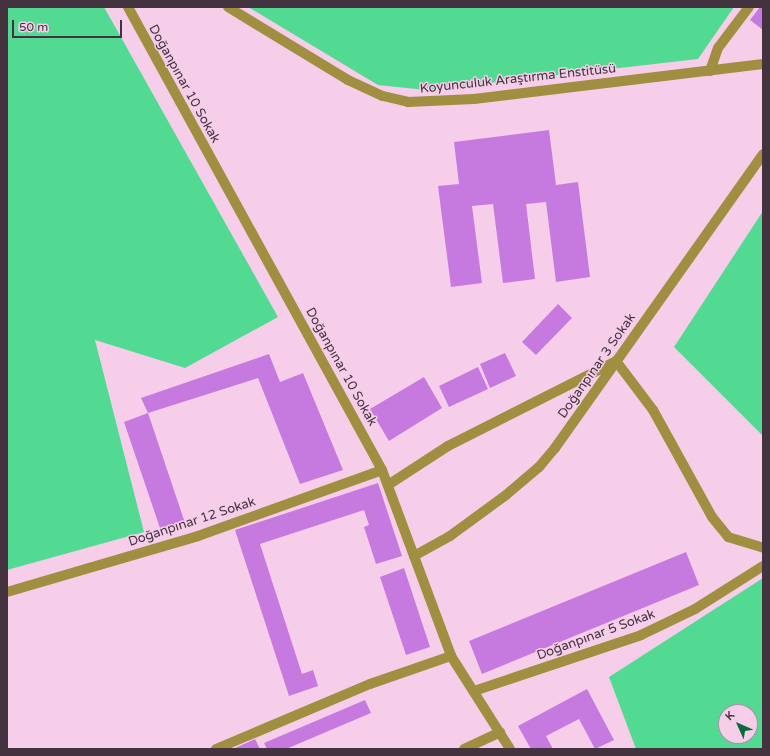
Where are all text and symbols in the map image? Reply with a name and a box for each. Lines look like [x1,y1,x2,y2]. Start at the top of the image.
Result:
scale bar [14,12,124,38]
text: 50 m [19,20,48,34]
street label: Doğanpınar 10 Sokak [145,22,223,146]
street label: Koyunculuk Araştırma Enstitüsü [419,61,617,97]
street label: Doğanpınar 10 Sokak [302,305,380,429]
street label: Doğanpınar 3 Sokak [555,310,639,422]
street label: Doğanpınar 12 Sokak [126,494,258,550]
street label: Doğanpınar 5 Sokak [535,606,657,664]
north arrow [718,704,758,744]
text: K [723,709,737,723]

